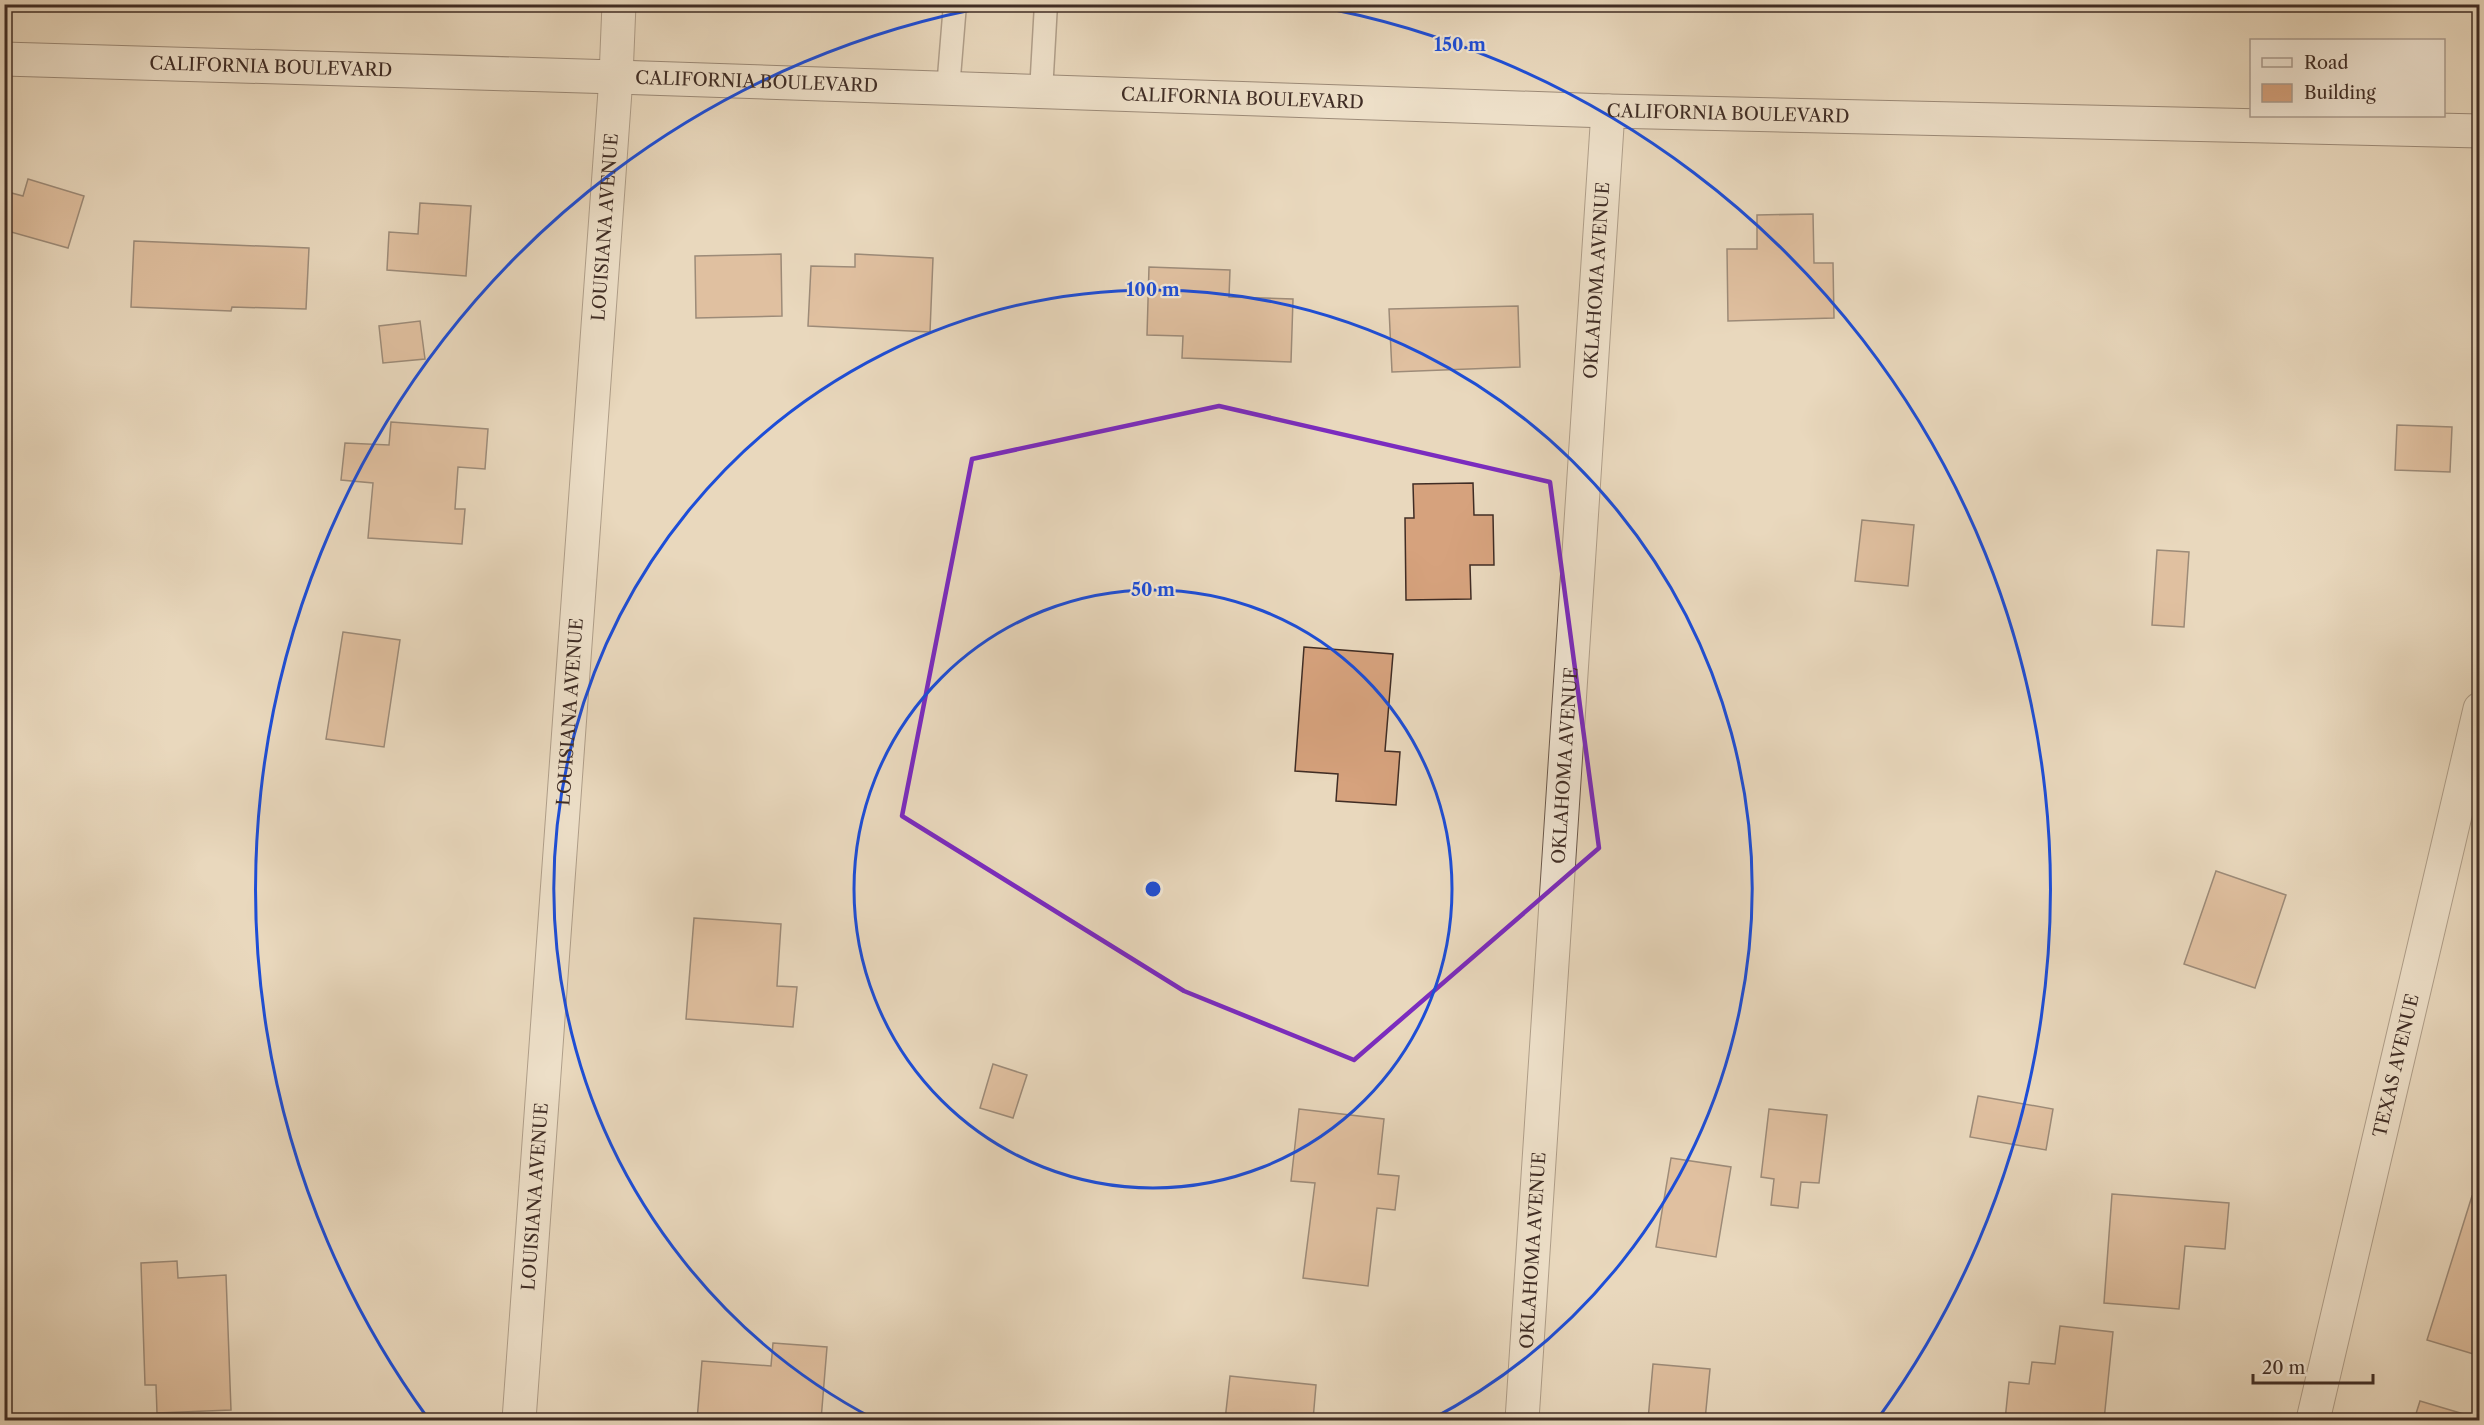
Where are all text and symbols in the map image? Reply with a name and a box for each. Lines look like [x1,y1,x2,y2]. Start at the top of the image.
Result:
text: 150 m [1434,34,1486,56]
legend [2250,39,2445,117]
street label: CALIFORNIA BOULEVARD [149,52,393,81]
text: Road [2304,52,2349,74]
street label: CALIFORNIA BOULEVARD [635,67,878,97]
text: Building [2304,82,2376,104]
street label: CALIFORNIA BOULEVARD [1121,83,1364,114]
street label: CALIFORNIA BOULEVARD [1607,100,1850,128]
street label: LOUISIANA AVENUE [587,132,623,322]
street label: OKLAHOMA AVENUE [1579,181,1614,380]
text: 100 m [1126,279,1180,301]
text: 50 m [1131,579,1175,601]
street label: LOUISIANA AVENUE [552,617,588,807]
street label: OKLAHOMA AVENUE [1548,666,1582,865]
centre of rings [1143,879,1163,899]
street label: TEXAS AVENUE [2369,992,2424,1140]
street label: LOUISIANA AVENUE [517,1102,553,1291]
street label: OKLAHOMA AVENUE [1516,1151,1551,1350]
scale bar [2253,1347,2373,1385]
text: 20 m [2262,1357,2306,1379]

